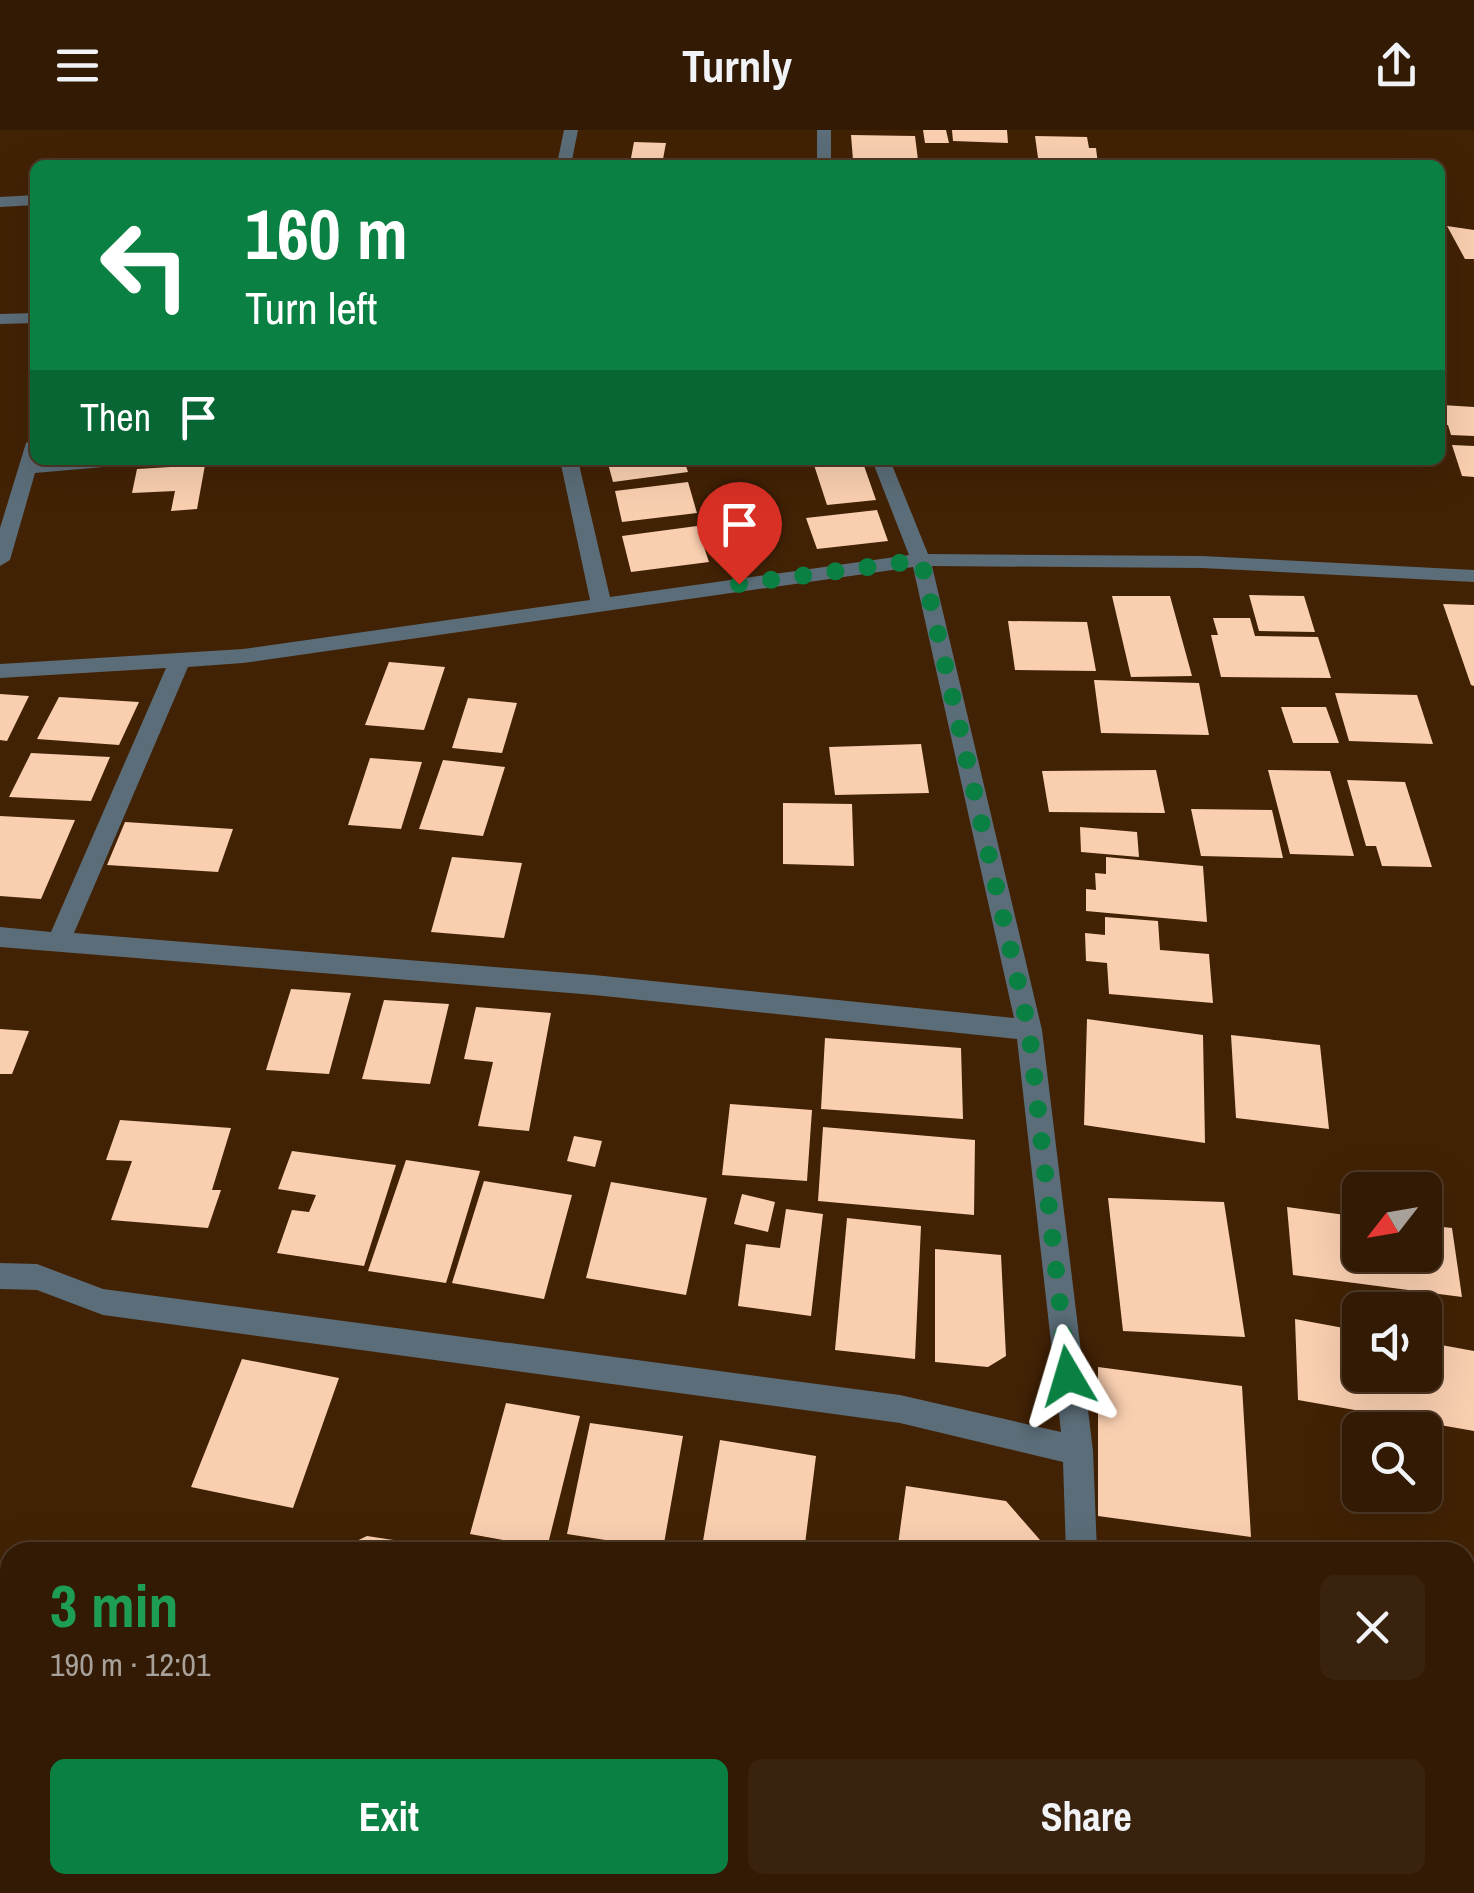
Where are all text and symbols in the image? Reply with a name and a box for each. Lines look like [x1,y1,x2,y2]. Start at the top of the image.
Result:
text: Turnly [682,35,792,96]
icon: menu [50,38,105,93]
icon: share [1369,38,1424,93]
text: 160 m [245,187,408,281]
icon: left [80,200,210,330]
text: Turn left [245,277,377,338]
icon: arrive [171,390,226,445]
text: Then [80,392,151,443]
pin [697,482,782,585]
icon: arrive [712,497,767,552]
north arrow [1342,1172,1442,1272]
map controls [1342,1172,1442,1512]
button: sound [1342,1292,1442,1392]
position arrow [1016,1324,1120,1428]
button: search [1342,1412,1442,1512]
text: 3 min [50,1565,179,1646]
button: close [1320,1575,1425,1680]
text: 190 m · 12:01 [50,1643,210,1686]
button: Exit [50,1759,728,1874]
button: Share [748,1759,1425,1874]

